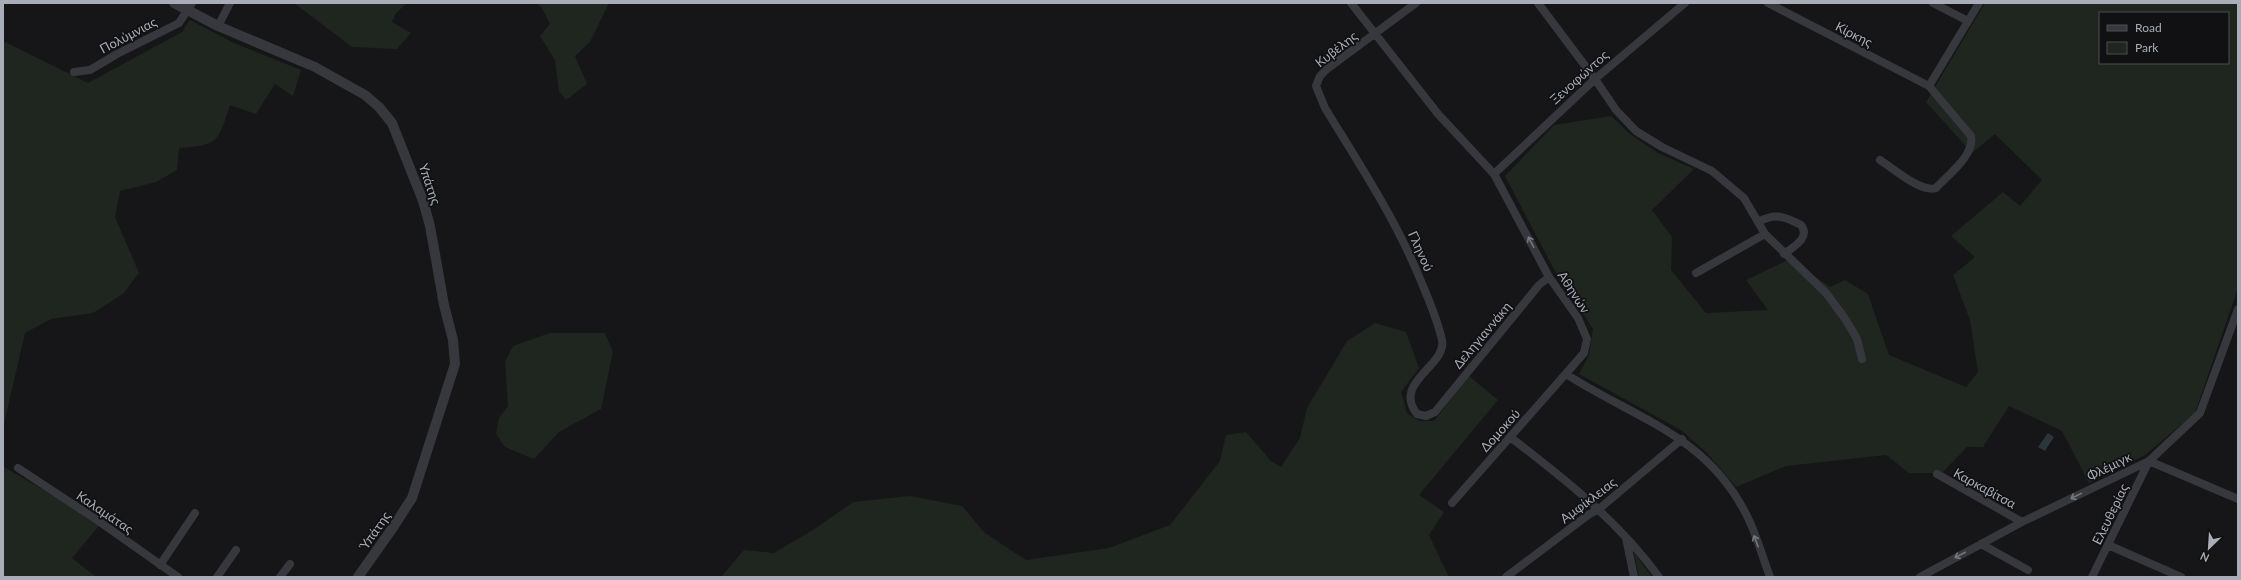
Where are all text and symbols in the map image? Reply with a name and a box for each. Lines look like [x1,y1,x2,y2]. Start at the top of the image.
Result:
legend [2099,12,2229,64]
street label: Πολύμνιας [97,13,159,57]
street label: Κίρκης [1833,18,1875,50]
text: Road [2135,20,2162,35]
street label: Κυβέλης [1312,28,1360,70]
text: Park [2135,40,2159,55]
street label: Ξενοφώντος [1547,47,1611,107]
street label: Υπάτης [416,161,444,207]
street label: Γληνού [1405,228,1437,274]
one-way arrow [1526,237,1534,249]
street label: Αθηνών [1555,268,1594,316]
street label: Δεληγιαννάκη [1449,298,1515,372]
street label: Δομοκού [1477,405,1523,455]
street label: Φλέμιγκ [2084,448,2134,484]
street label: Καρκαβίτσα [1951,464,2019,512]
street label: Αμφίκλειας [1557,474,1619,526]
street label: Ελευθερίας [2088,481,2132,547]
street label: Καλαμάτας [73,487,137,537]
one-way arrow [2070,493,2082,500]
street label: Ύπάτης [355,508,394,554]
north arrow [2189,528,2229,568]
one-way arrow [1752,535,1760,547]
text: N [2198,550,2211,565]
one-way arrow [1954,552,1966,560]

